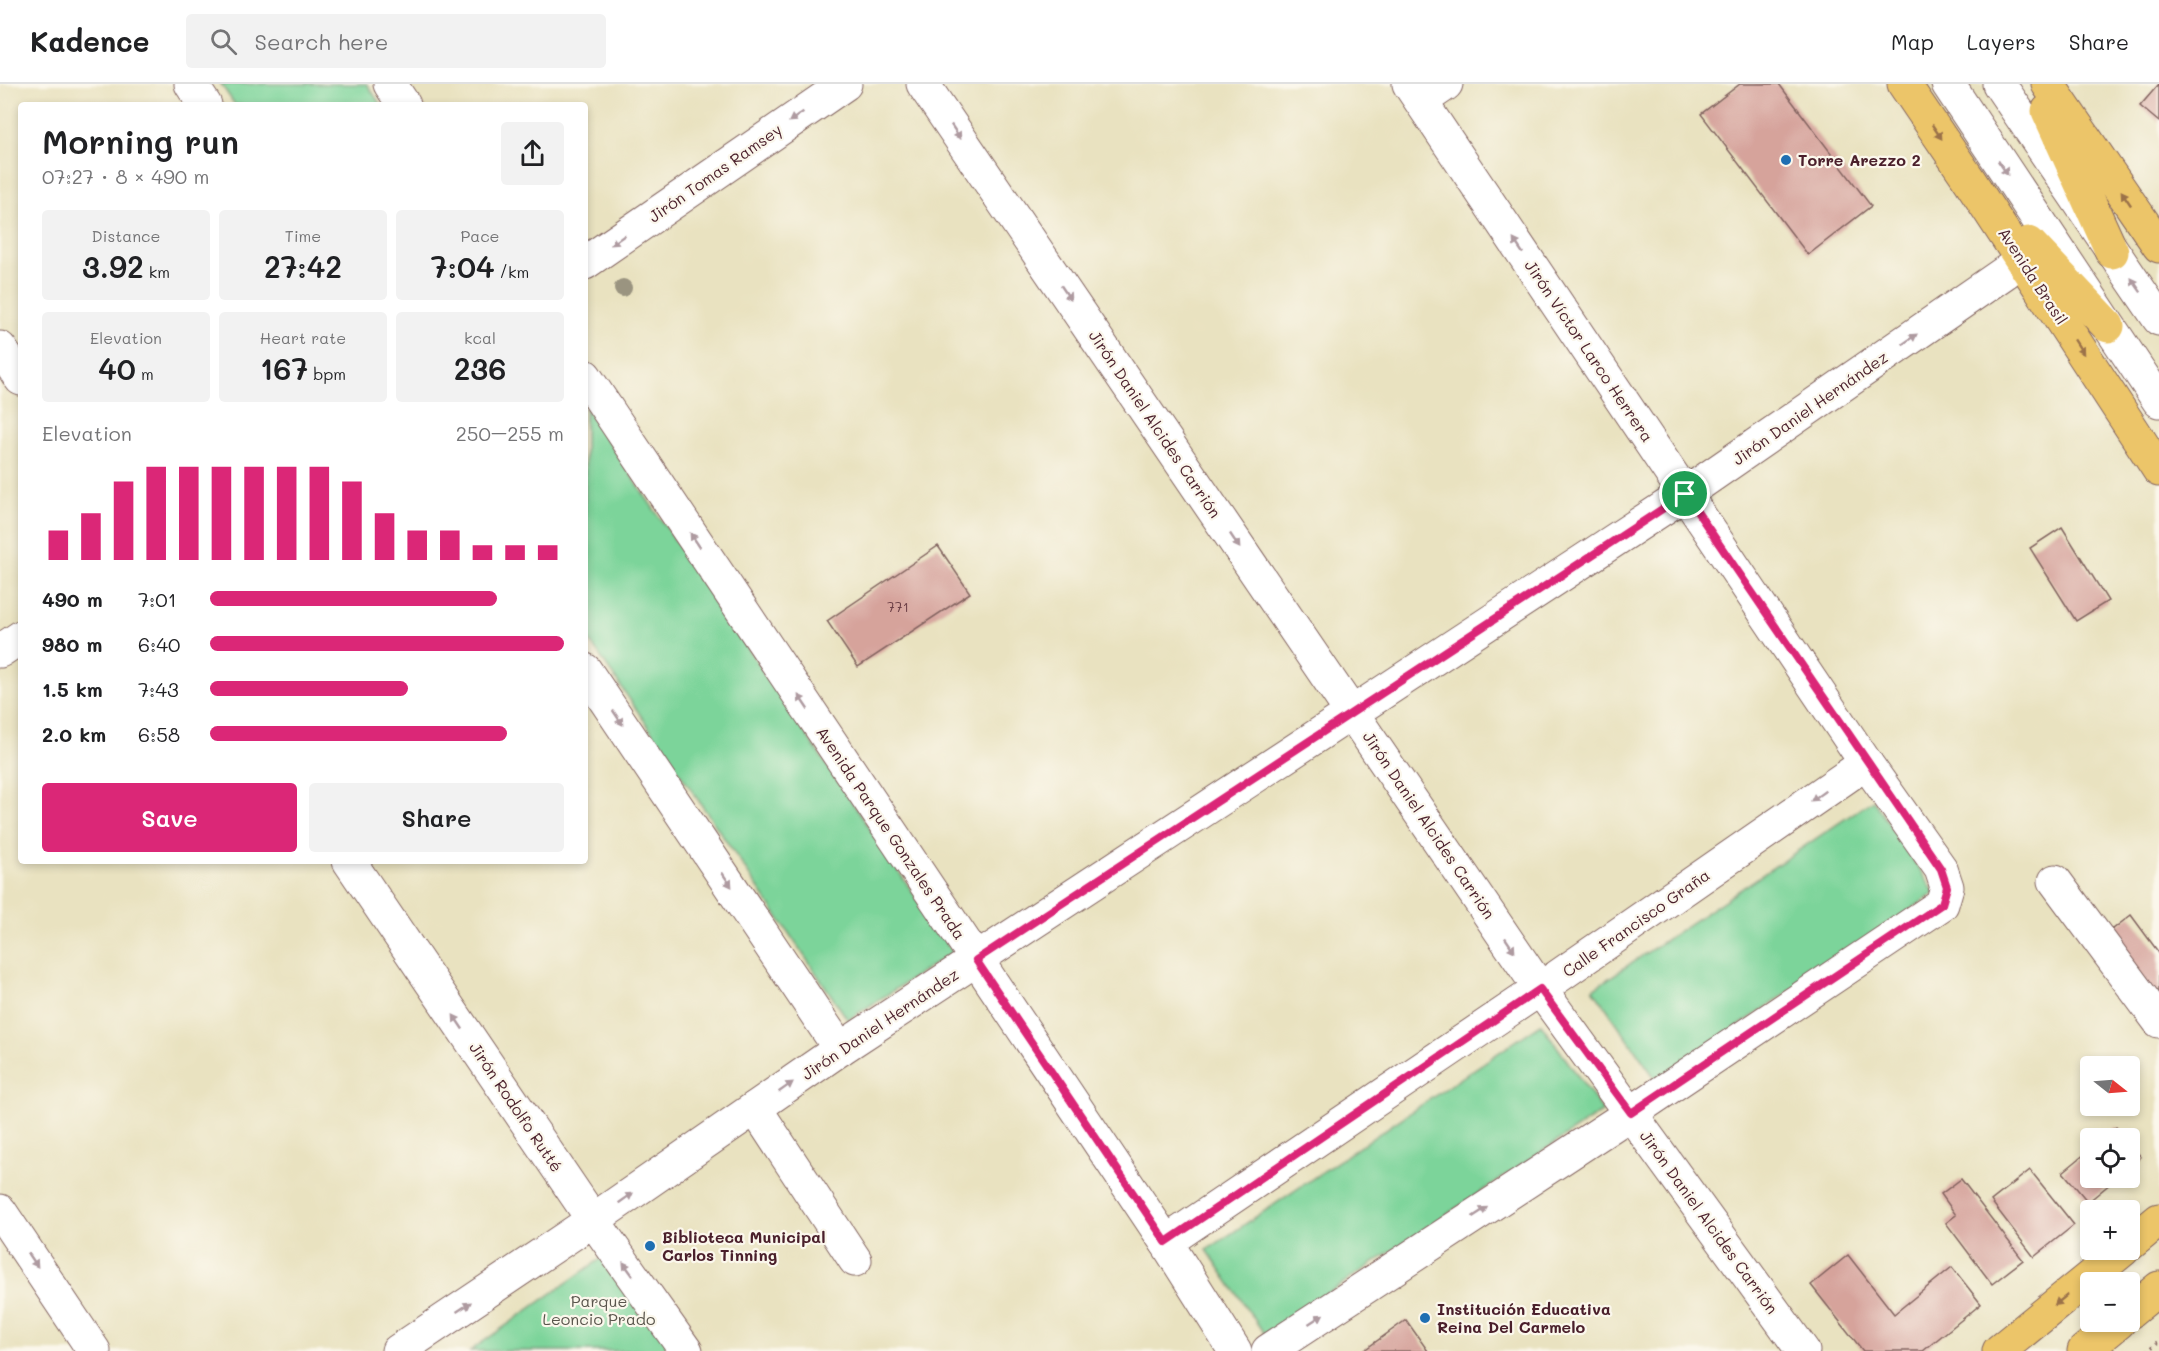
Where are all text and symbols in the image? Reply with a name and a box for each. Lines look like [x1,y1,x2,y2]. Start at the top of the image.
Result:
search box [186,14,606,68]
text: Kadence [30,23,150,59]
icon: search [207,25,240,58]
text: Search here [255,27,388,56]
text: Map [1891,28,1934,55]
text: Layers [1967,28,2036,55]
text: Share [2069,28,2129,55]
one-way arrow [789,111,805,123]
text: Morning run [42,119,239,162]
street label: Jirón Tomas Ramsey [644,119,786,227]
button: share [501,122,564,185]
one-way arrow [950,124,962,140]
one-way arrow [1931,124,1943,140]
place label: Torre Arezzo 2 [1798,149,1921,170]
marker: Torre Arezzo 2 [1779,153,1793,167]
one-way arrow [1998,159,2009,176]
text: 07:27 · 8 × 490 m [42,163,209,189]
one-way arrow [2121,190,2132,206]
street label: Avenida Brasil [1994,223,2073,328]
text: Distance [92,225,160,246]
text: Time [285,225,321,246]
text: Pace [460,225,500,246]
one-way arrow [611,234,627,246]
one-way arrow [1512,238,1524,254]
text: 3.92 [82,246,144,286]
text: 27:42 [264,246,342,286]
text: 7:04 [431,246,494,286]
street label: Jirón Víctor Larco Herrera [1521,256,1658,446]
text: km [144,261,170,282]
text: /km [494,261,529,282]
one-way arrow [2130,278,2142,294]
one-way arrow [1060,285,1072,301]
street label: Jirón Daniel Alcides Carrión [1085,326,1226,522]
text: Elevation [90,327,162,348]
text: Heart rate [260,327,346,348]
text: kcal [464,327,496,348]
one-way arrow [1901,333,1917,345]
one-way arrow [2073,339,2085,355]
street label: Jirón Daniel Hernández [1728,346,1892,469]
text: 40 [98,348,136,388]
text: 167 [260,348,308,388]
text: 236 [454,348,506,388]
text: m [136,363,154,384]
text: bpm [308,363,346,384]
text: Elevation [42,420,132,446]
text: 250–255 m [456,420,564,446]
pin [1659,468,1710,519]
icon: arrive [1668,477,1701,510]
one-way arrow [689,533,701,549]
one-way arrow [1229,533,1240,549]
text: 490 m [42,586,103,612]
text: 7:01 [138,586,177,612]
house number: 771 [887,597,909,616]
text: 980 m [42,631,102,657]
text: 6:40 [138,631,180,657]
text: 1.5 km [42,676,103,702]
text: 7:43 [138,676,179,702]
one-way arrow [798,694,809,711]
one-way arrow [612,710,624,726]
text: 2.0 km [42,721,106,747]
text: 6:58 [138,721,180,747]
street label: Avenida Parque Gonzales Prada [812,722,971,943]
street label: Jirón Daniel Alcides Carrión [1359,727,1500,923]
button: Save [42,783,297,852]
button: Share [309,783,564,852]
one-way arrow [1811,790,1827,802]
street label: Calle Francisco Graña [1558,864,1713,981]
one-way arrow [721,872,732,888]
one-way arrow [1504,937,1515,953]
street label: Jirón Daniel Hernández [797,963,962,1084]
one-way arrow [452,1014,464,1030]
street label: Jirón Rodolfo Rutté [465,1038,568,1176]
north arrow [2080,1056,2140,1116]
map controls [2080,1056,2140,1332]
one-way arrow [778,1082,794,1093]
street label: Jirón Daniel Alcides Carrión [1636,1126,1783,1318]
button: locate [2080,1128,2140,1188]
one-way arrow [617,1192,634,1203]
button: + [2080,1200,2140,1260]
one-way arrow [1471,1207,1488,1218]
place label: Biblioteca Municipal Carlos Tinning [662,1226,826,1265]
marker: Biblioteca Municipal Carlos Tinning [643,1239,657,1253]
one-way arrow [27,1251,38,1268]
one-way arrow [623,1261,635,1276]
button: − [2080,1272,2140,1332]
park label: Parque Leoncio Prado [543,1290,656,1329]
one-way arrow [2054,1293,2069,1305]
place label: Institución Educativa Reina Del Carmelo [1437,1298,1611,1337]
one-way arrow [456,1301,472,1313]
marker: Institución Educativa Reina Del Carmelo [1418,1311,1432,1325]
one-way arrow [1308,1313,1324,1325]

